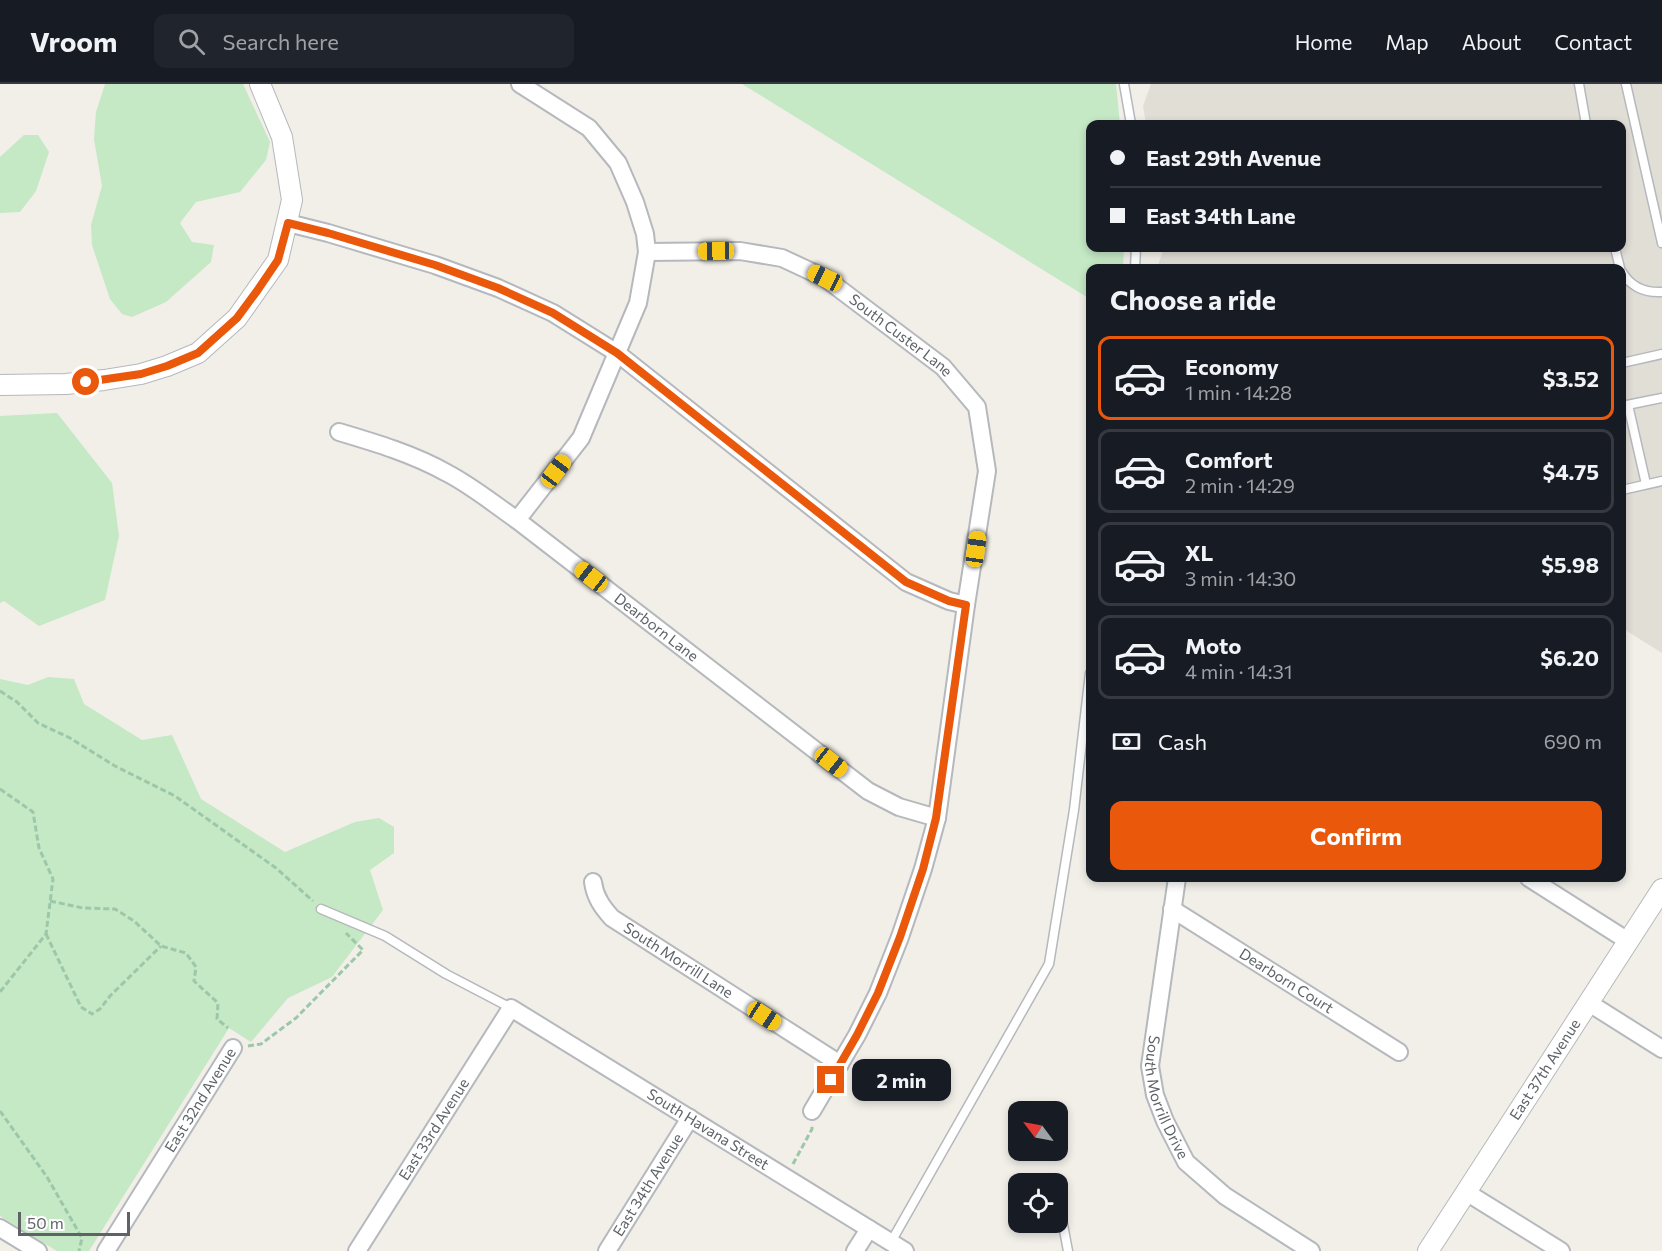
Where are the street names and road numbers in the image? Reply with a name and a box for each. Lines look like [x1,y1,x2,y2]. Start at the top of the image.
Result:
street label: South Custer Lane [846,290,957,380]
street label: Dearborn Lane [611,589,702,665]
street label: South Morrill Lane [621,918,737,1001]
street label: Dearborn Court [1236,944,1337,1016]
street label: East 37th Avenue [1505,1015,1584,1123]
street label: South Morrill Drive [1142,1034,1193,1162]
street label: East 32nd Avenue [160,1044,239,1155]
street label: East 33rd Avenue [394,1075,472,1183]
street label: South Havana Street [644,1084,773,1173]
street label: East 34th Avenue [609,1129,686,1239]

